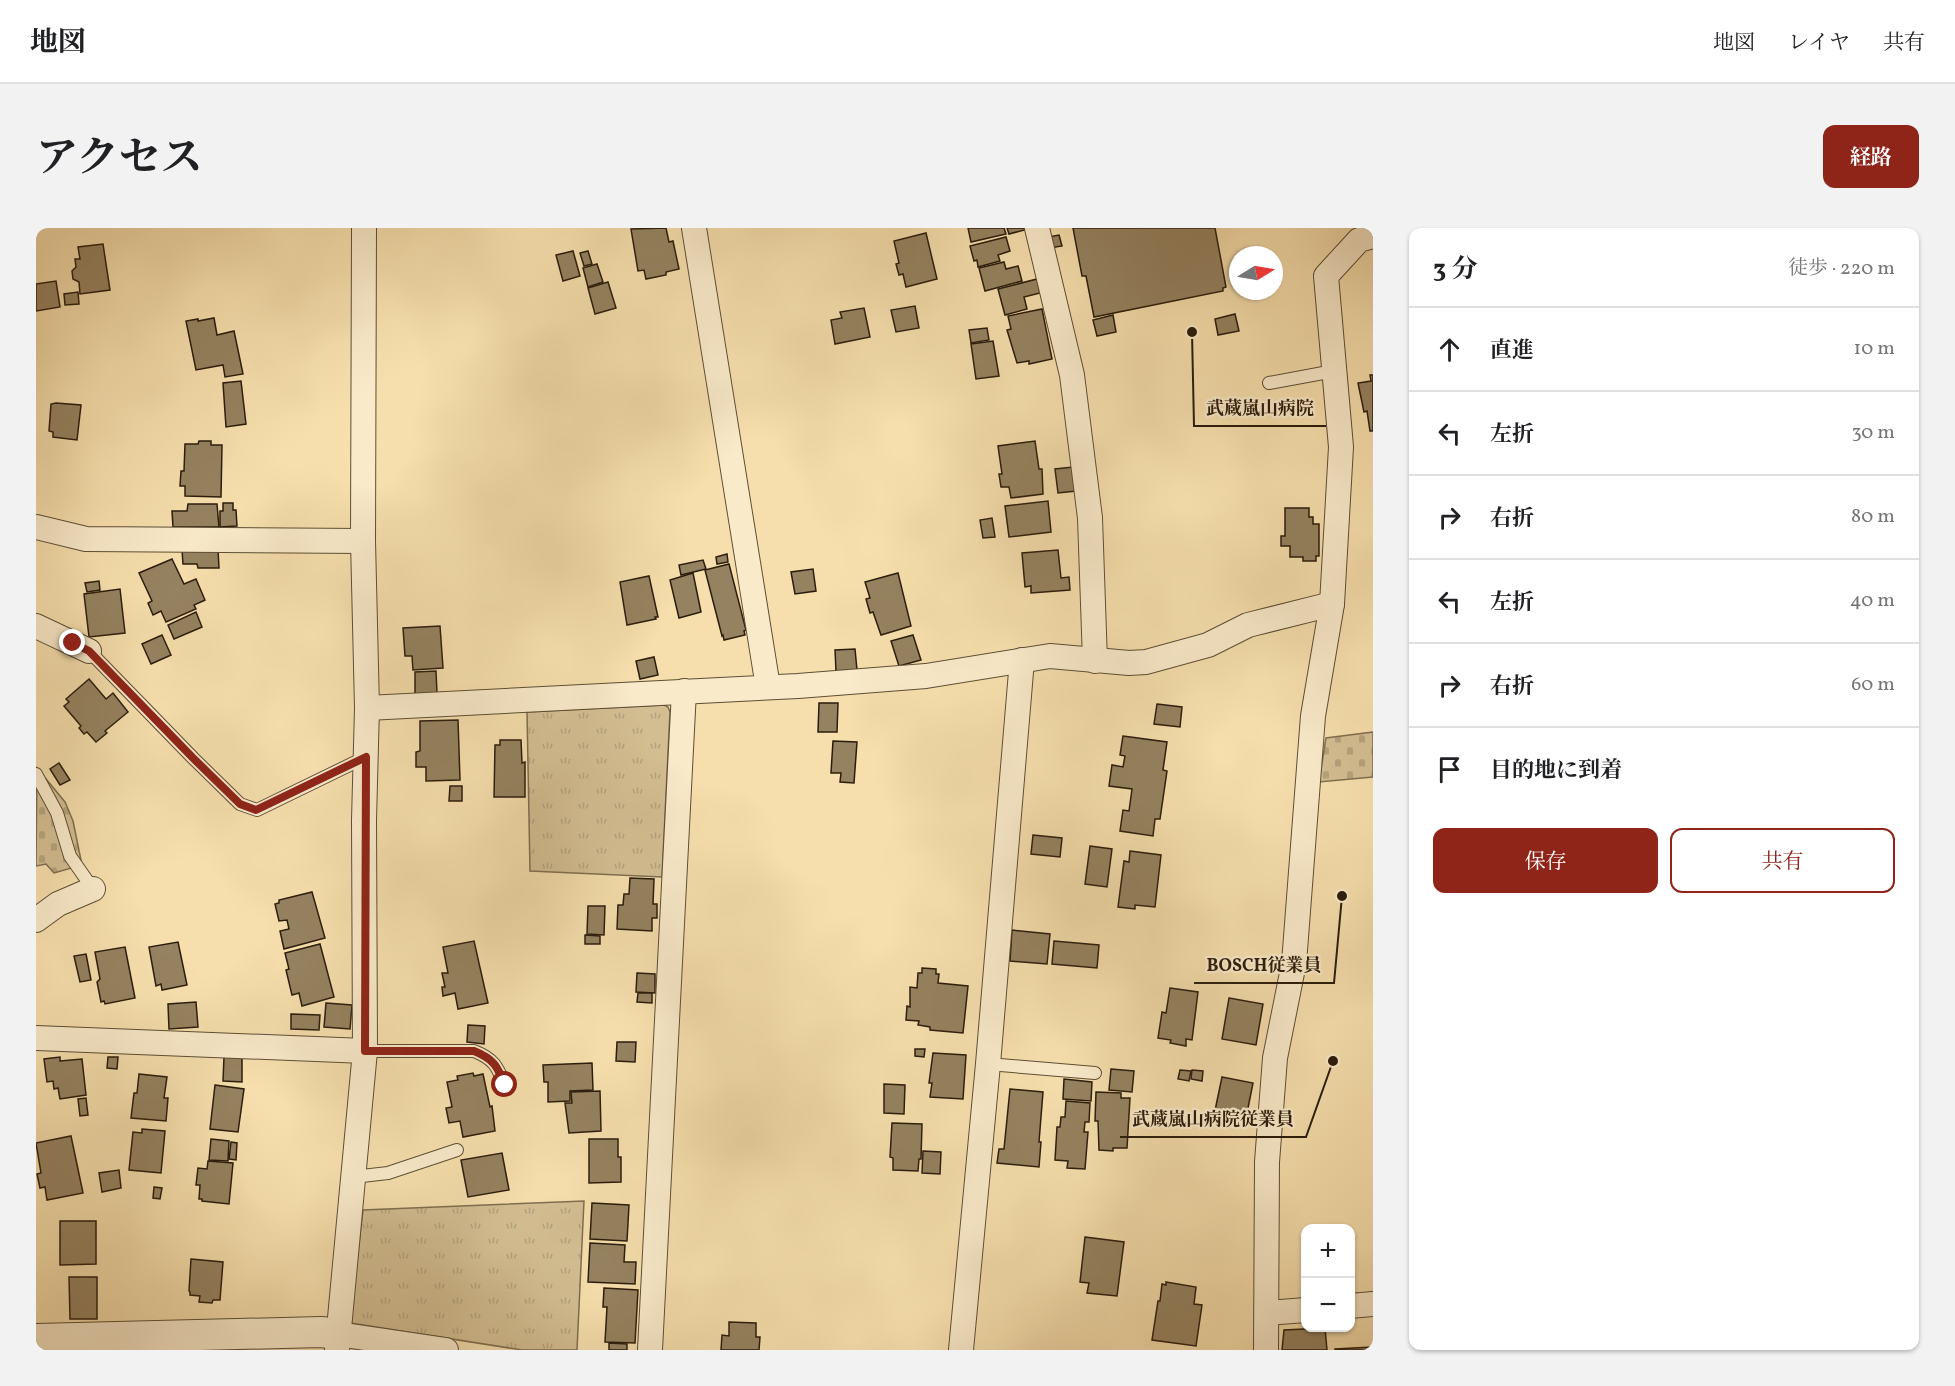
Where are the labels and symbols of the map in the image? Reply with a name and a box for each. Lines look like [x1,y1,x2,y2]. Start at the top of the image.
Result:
north arrow [1229,246,1283,300]
callout: 武蔵嵐山病院 [1194,390,1326,426]
text: 武蔵嵐山病院 [1206,397,1314,422]
route end [59,629,85,655]
callout: BOSCH従業員 [1194,947,1334,983]
text: BOSCH従業員 [1206,954,1322,979]
route start [491,1071,517,1097]
callout: 武蔵嵐山病院従業員 [1120,1101,1306,1137]
text: 武蔵嵐山病院従業員 [1132,1108,1294,1133]

